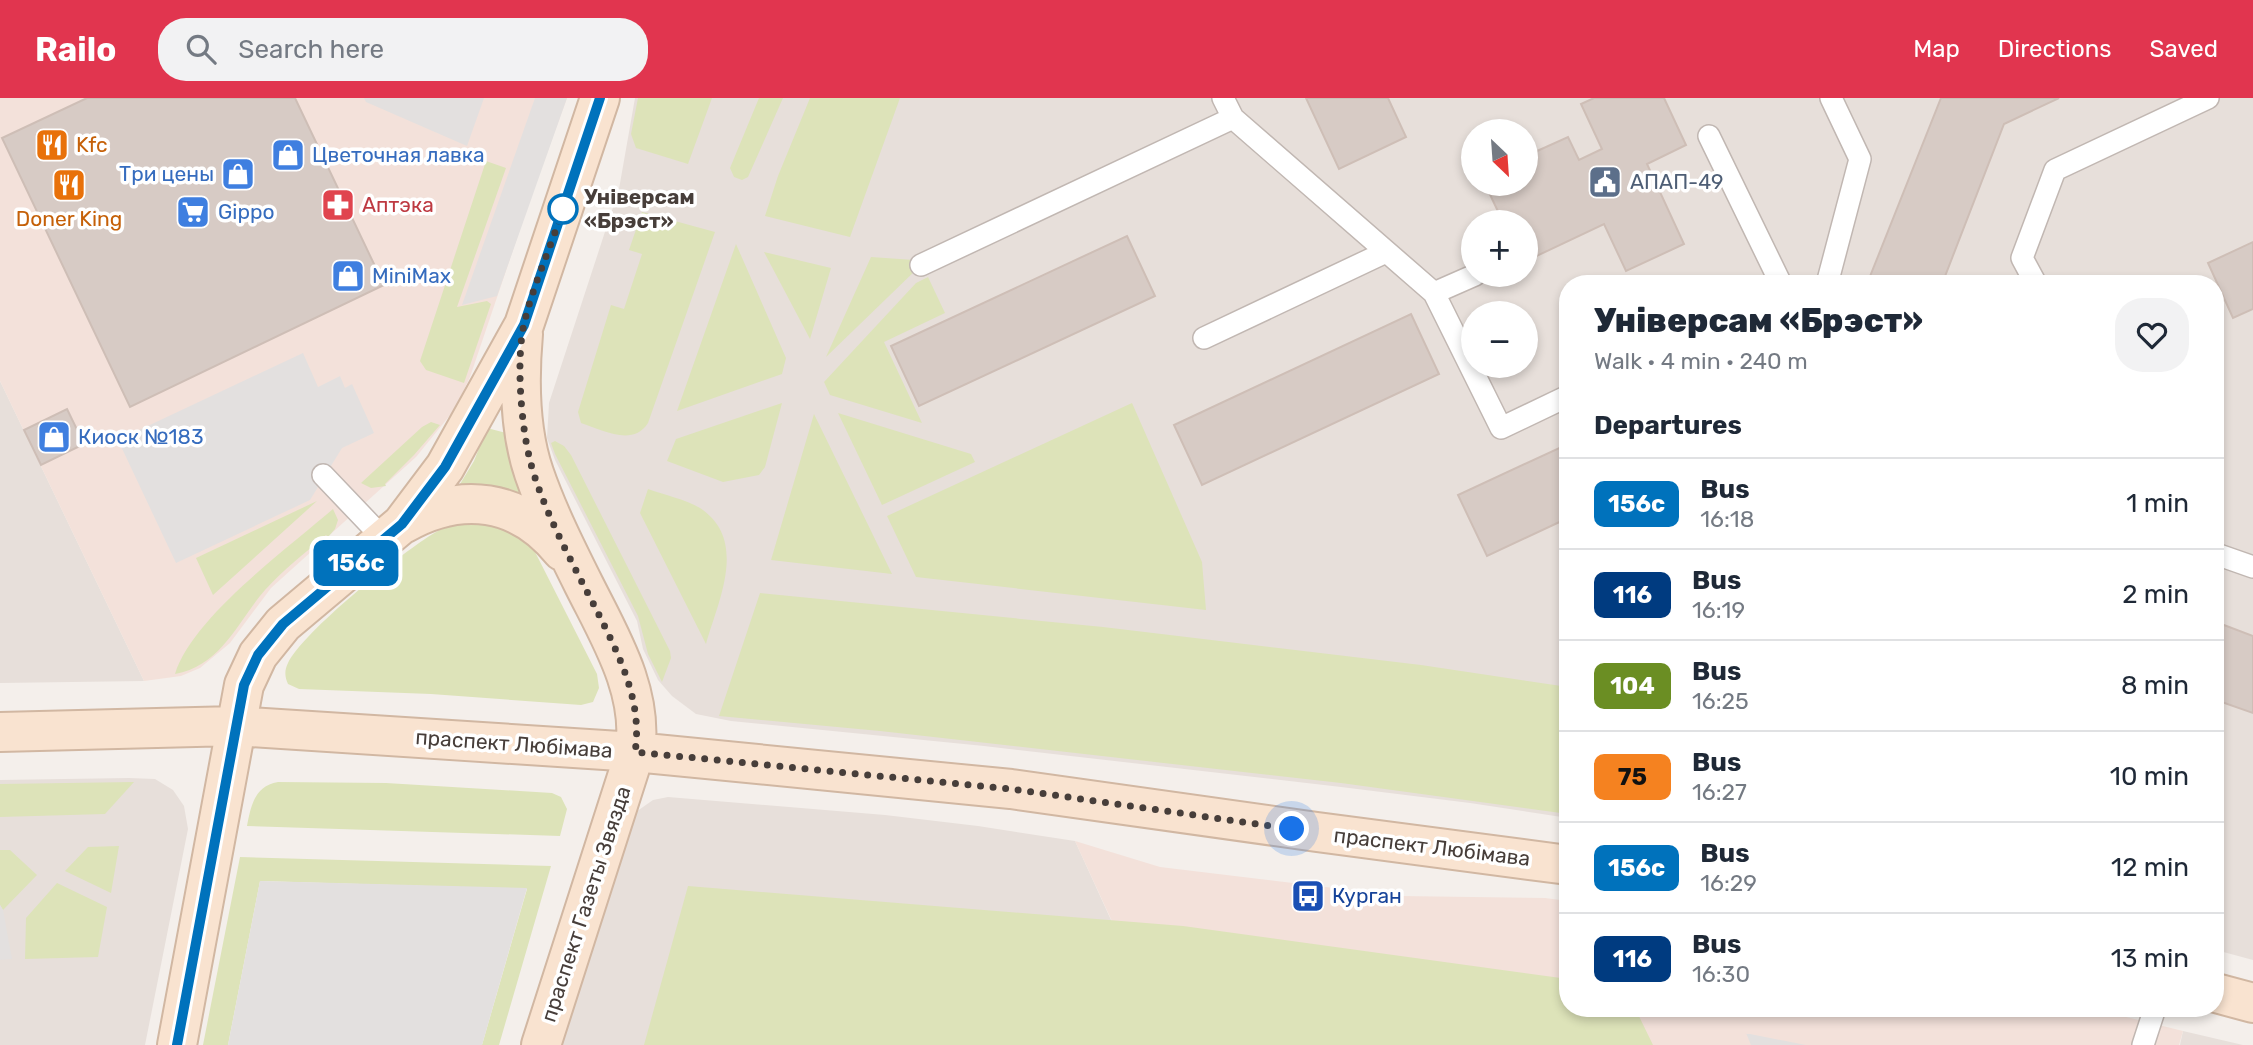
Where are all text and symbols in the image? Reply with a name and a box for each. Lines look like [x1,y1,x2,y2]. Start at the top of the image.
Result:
search box [158,18,648,81]
text: Railo [35,30,116,69]
icon: search [182,30,220,68]
text: Search here [238,34,384,65]
text: Map [1913,35,1960,63]
text: Directions [1998,35,2111,63]
text: Saved [2149,35,2218,63]
north arrow [1461,119,1538,196]
map controls [1461,119,1538,378]
restaurant icon: Kfc [33,126,71,164]
place label: Kfc [76,132,108,157]
shop icon: Цветочная лавка [269,136,307,174]
place label: Цветочная лавка [312,142,485,167]
shop icon: Три цены [219,155,257,193]
place label: Три цены [119,161,214,186]
public building icon: АПАП-49 [1586,163,1624,201]
restaurant icon: Doner King [50,166,88,204]
place label: АПАП-49 [1630,169,1723,194]
place label: Універсам «Брэст» [584,184,695,233]
pharmacy icon: Аптэка [319,186,357,224]
place label: Аптэка [362,192,434,217]
supermarket icon: Gippo [174,193,212,231]
marker: Універсам «Брэст» [548,194,578,224]
place label: Gippo [218,199,274,224]
place label: Doner King [16,206,122,231]
button: + [1461,210,1538,287]
shop icon: MiniMax [329,257,367,295]
place label: MiniMax [372,263,451,288]
button: heart [2115,298,2189,372]
button: − [1461,301,1538,378]
text: Універсам «Брэст» [1594,301,1923,340]
text: Walk · 4 min · 240 m [1594,347,1808,375]
text: Departures [1594,410,1742,441]
shop icon: Киоск №183 [35,418,73,456]
place label: Киоск №183 [78,424,204,449]
text: Bus [1700,474,1750,505]
text: 1 min [2126,488,2189,519]
text: 156с [1608,490,1665,518]
text: 16:18 [1700,505,1754,533]
line badge: 156с [307,540,405,586]
text: 156с [327,549,385,577]
text: Bus [1692,565,1741,596]
text: 2 min [2122,579,2189,610]
text: 116 [1613,581,1652,609]
text: 16:19 [1692,596,1745,624]
text: Bus [1692,656,1741,687]
text: 8 min [2121,670,2189,701]
text: 104 [1610,672,1655,700]
text: 16:25 [1692,687,1749,715]
street label: праспект Любімава [415,724,613,763]
text: Bus [1692,747,1741,778]
text: 10 min [2110,761,2189,792]
text: 75 [1618,763,1647,791]
text: 16:27 [1692,778,1747,806]
street label: праспект Газеты Звязда [536,783,636,1025]
your location [1274,811,1309,846]
street label: праспект Любімава [1332,822,1532,871]
text: Bus [1700,838,1750,869]
text: 12 min [2111,852,2189,883]
text: 156с [1608,854,1665,882]
text: 16:29 [1700,869,1757,897]
bus stop icon: Курган [1289,877,1327,915]
place label: Курган [1332,883,1402,908]
text: Bus [1692,929,1741,960]
text: 13 min [2111,943,2189,974]
text: 116 [1613,945,1652,973]
text: 16:30 [1692,960,1750,988]

